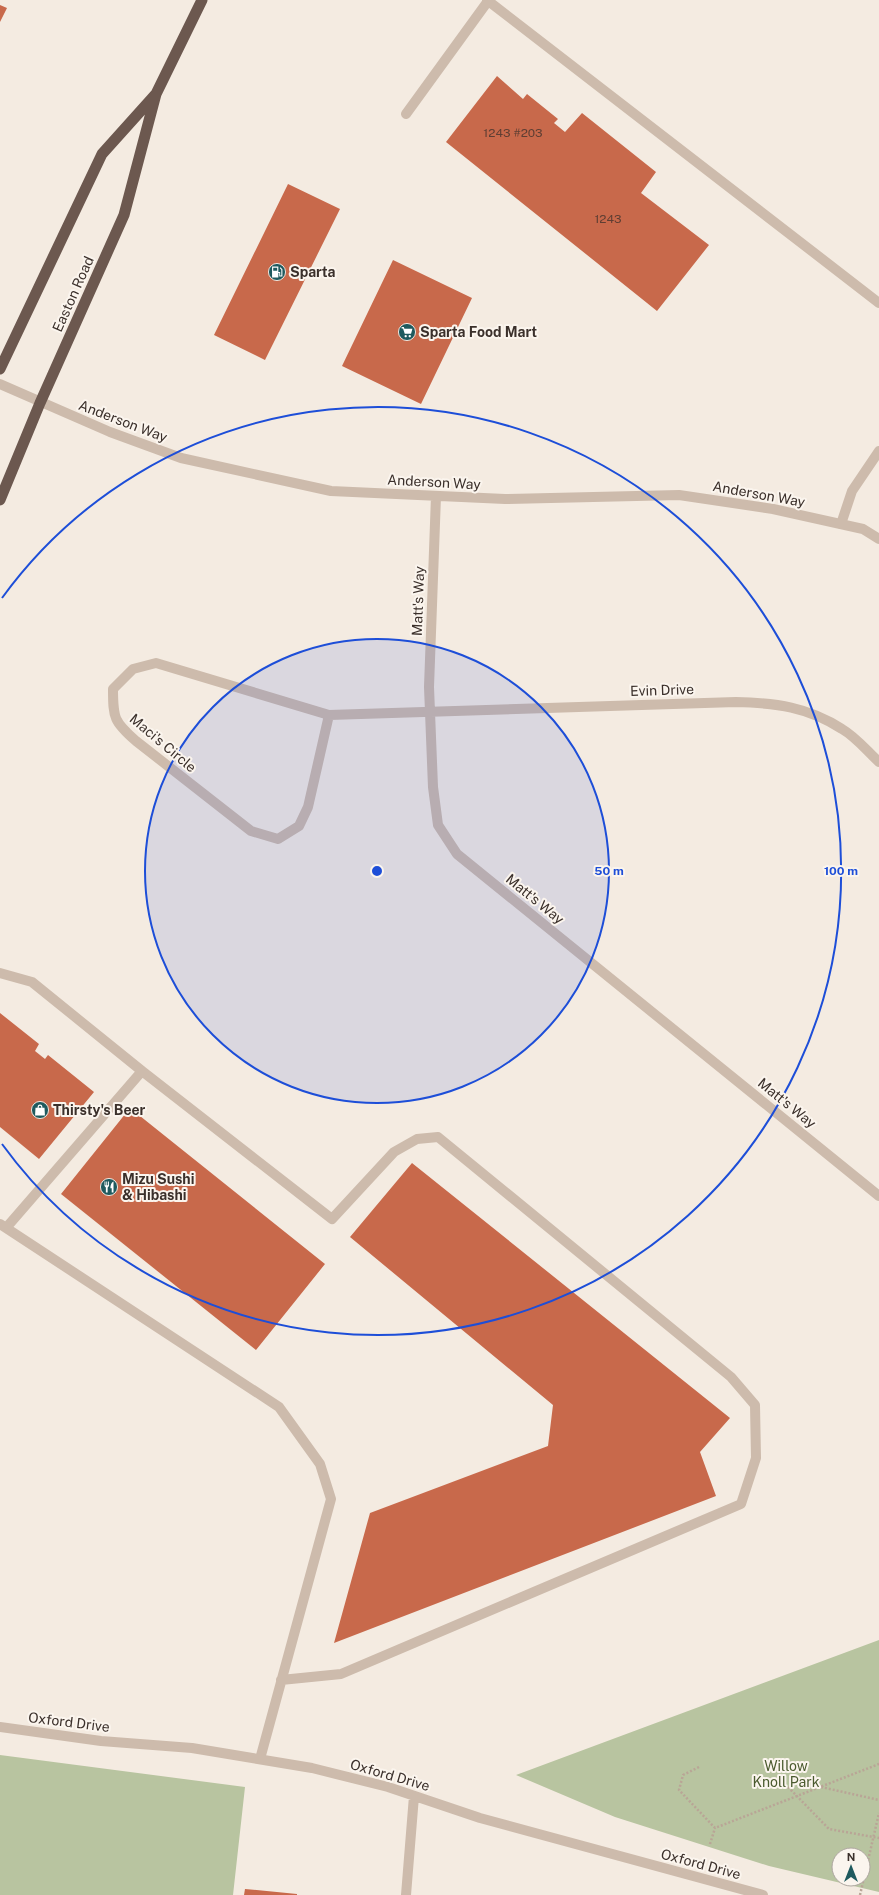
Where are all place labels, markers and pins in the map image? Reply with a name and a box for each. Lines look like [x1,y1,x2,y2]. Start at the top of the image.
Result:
fuel station icon: Sparta [267,262,287,282]
place label: Sparta [290,264,336,280]
supermarket icon: Sparta Food Mart [397,322,417,342]
place label: Sparta Food Mart [420,324,537,340]
centre of rings [370,864,384,878]
shop icon: Thirsty's Beer [30,1100,50,1120]
place label: Thirsty's Beer [53,1102,146,1118]
place label: Mizu Sushi & Hibashi [122,1171,194,1203]
restaurant icon: Mizu Sushi & Hibashi [99,1177,119,1197]

